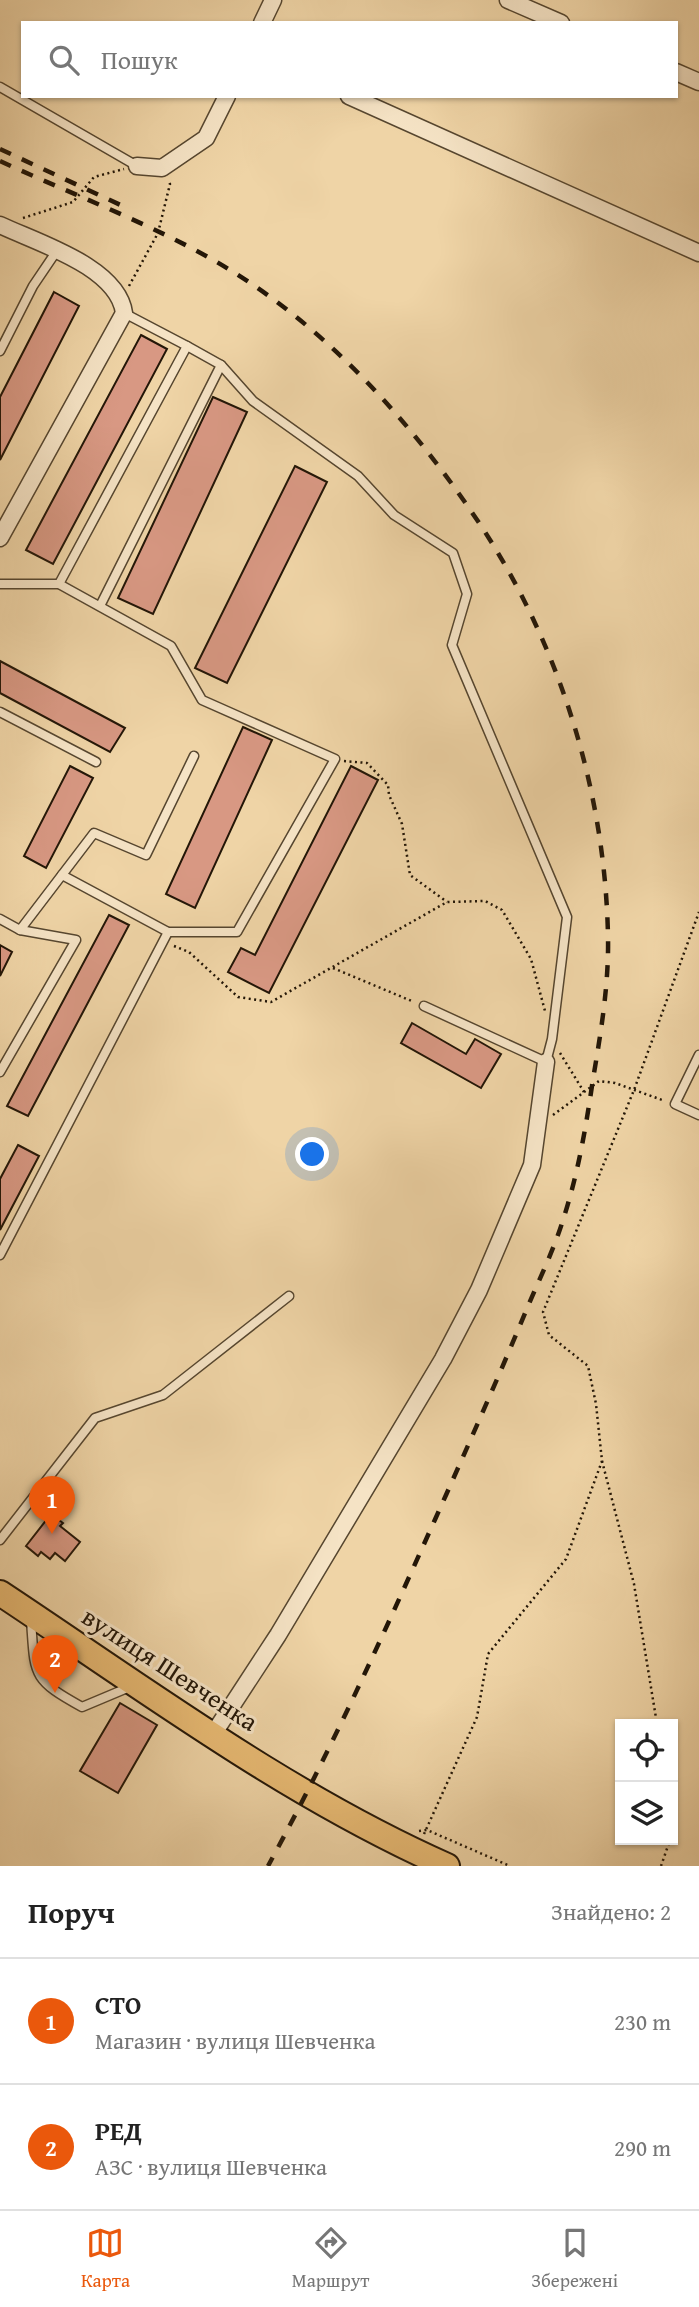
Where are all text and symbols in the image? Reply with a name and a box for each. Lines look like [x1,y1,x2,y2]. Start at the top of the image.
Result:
search box [21,21,678,98]
text: Пошук [101,40,178,79]
icon: search [45,41,83,79]
your location [295,1137,329,1171]
pin: 1 [29,1476,75,1534]
street label: вулиця Шевченка [74,1597,267,1741]
pin: 2 [32,1635,78,1693]
map controls [615,1719,678,1845]
button: locate [615,1719,678,1782]
button: layers [615,1782,678,1845]
text: Поруч [28,1890,115,1934]
text: Знайдено: 2 [551,1895,671,1928]
text: СТО [95,1985,141,2024]
text: 1 [45,2005,57,2038]
text: 230 m [614,2005,671,2038]
text: Магазин · вулиця Шевченка [95,2024,375,2057]
text: РЕД [95,2111,142,2150]
text: 2 [45,2131,57,2164]
text: 290 m [614,2131,671,2164]
text: АЗС · вулиця Шевченка [95,2150,327,2183]
tab: Карта [81,2224,130,2294]
tab: Маршрут [292,2224,370,2294]
tab: Збережені [531,2224,618,2294]

